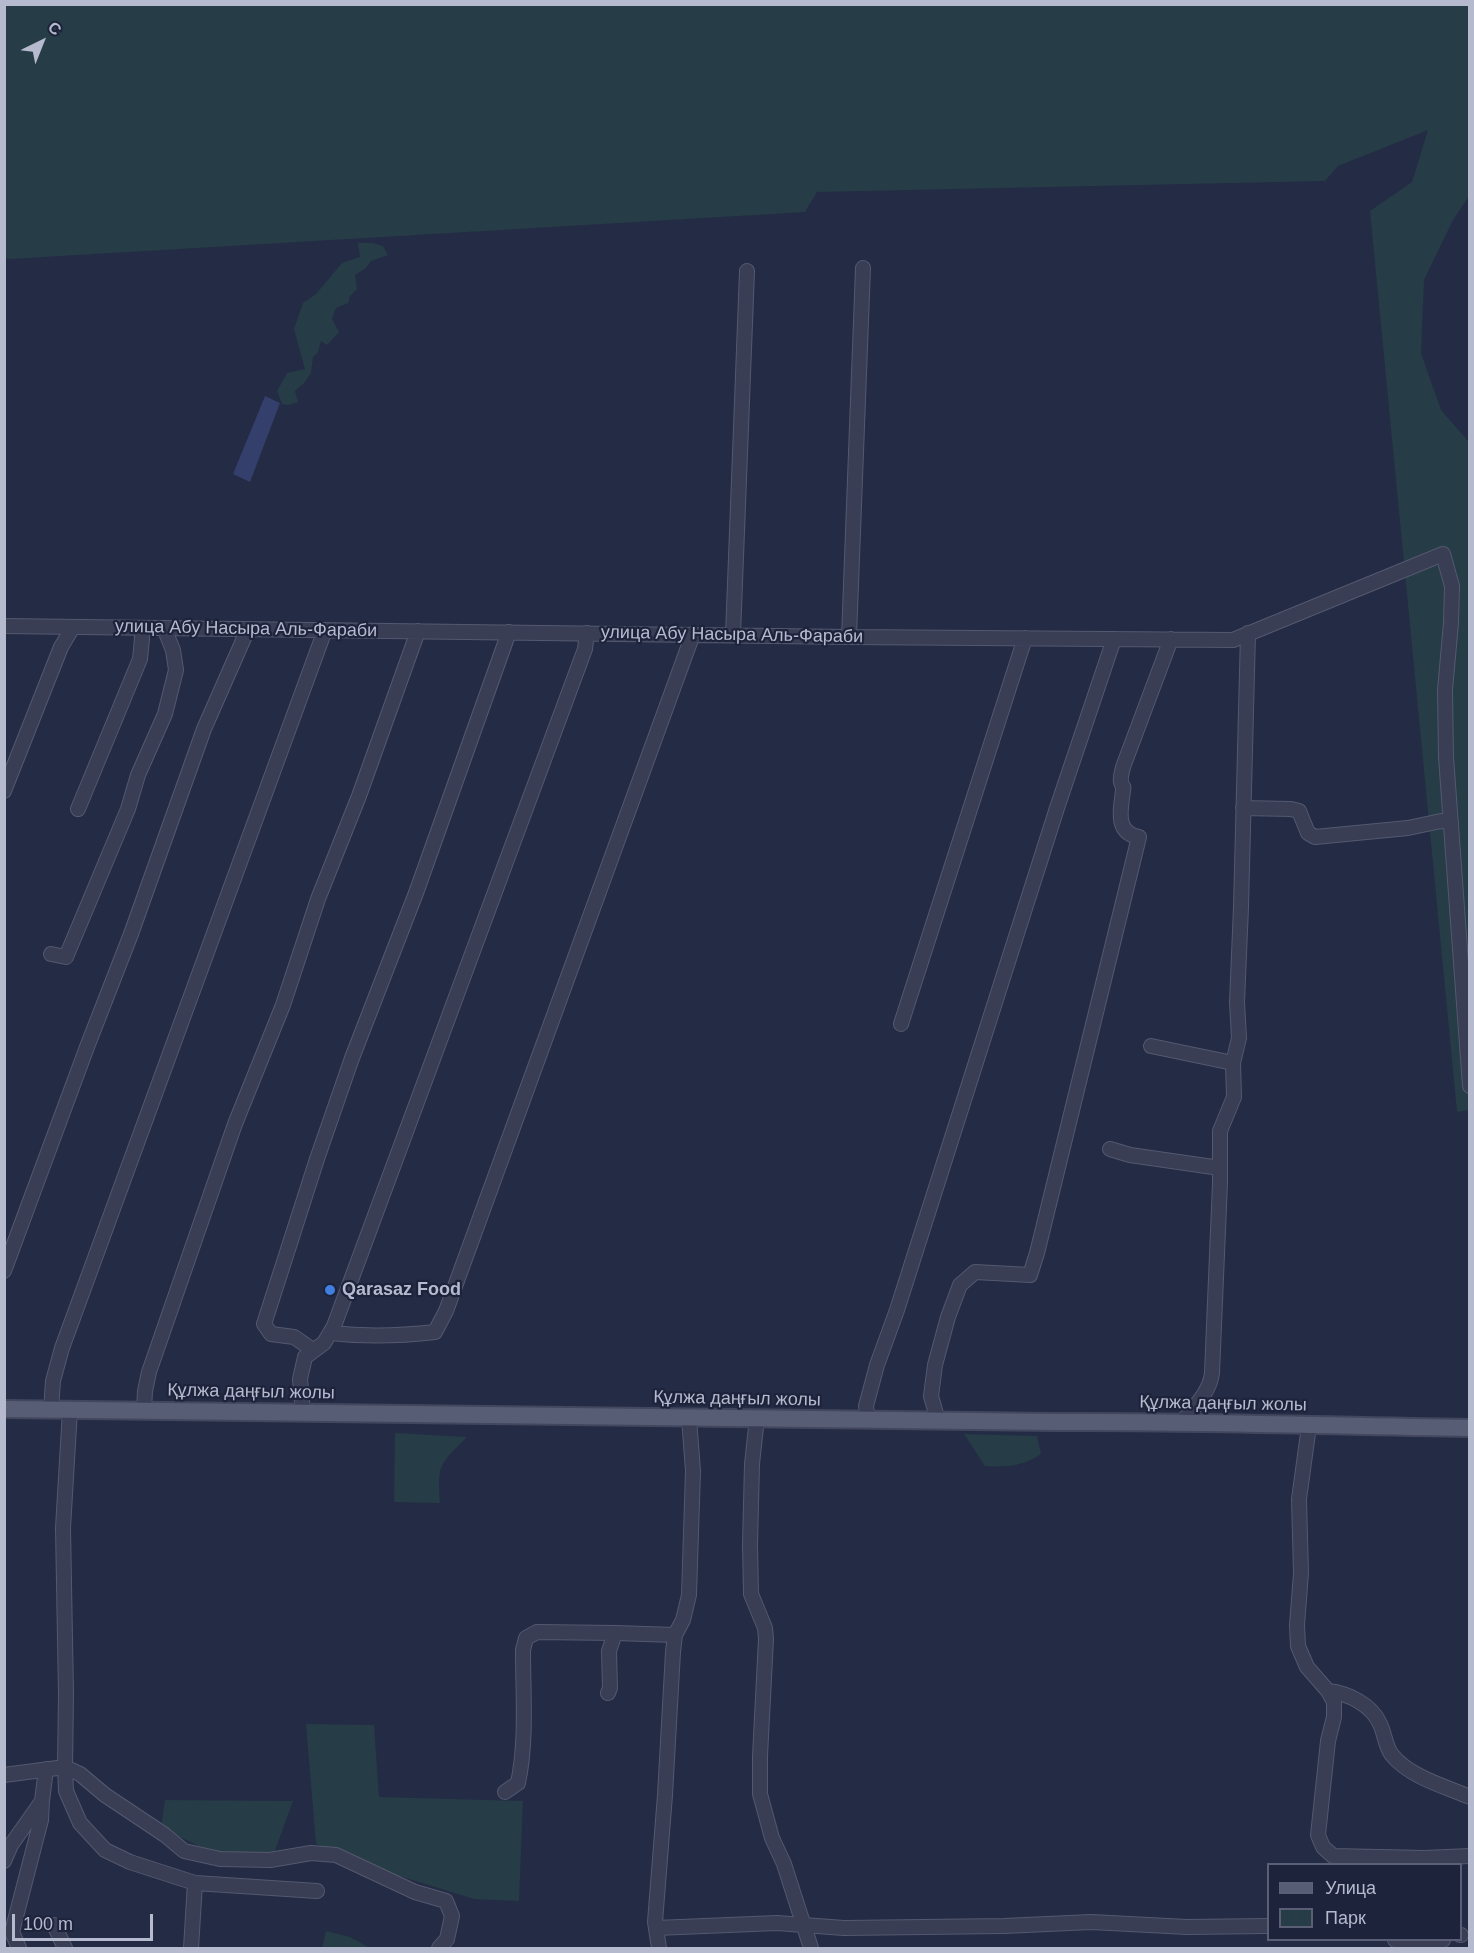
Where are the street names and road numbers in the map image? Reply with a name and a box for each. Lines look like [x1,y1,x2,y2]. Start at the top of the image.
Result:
street label: улица Абу Насыра Аль-Фараби [115,616,377,642]
street label: улица Абу Насыра Аль-Фараби [601,622,863,648]
street label: Құлжа даңғыл жолы [167,1380,335,1404]
street label: Құлжа даңғыл жолы [653,1387,821,1411]
street label: Құлжа даңғыл жолы [1139,1392,1307,1416]

